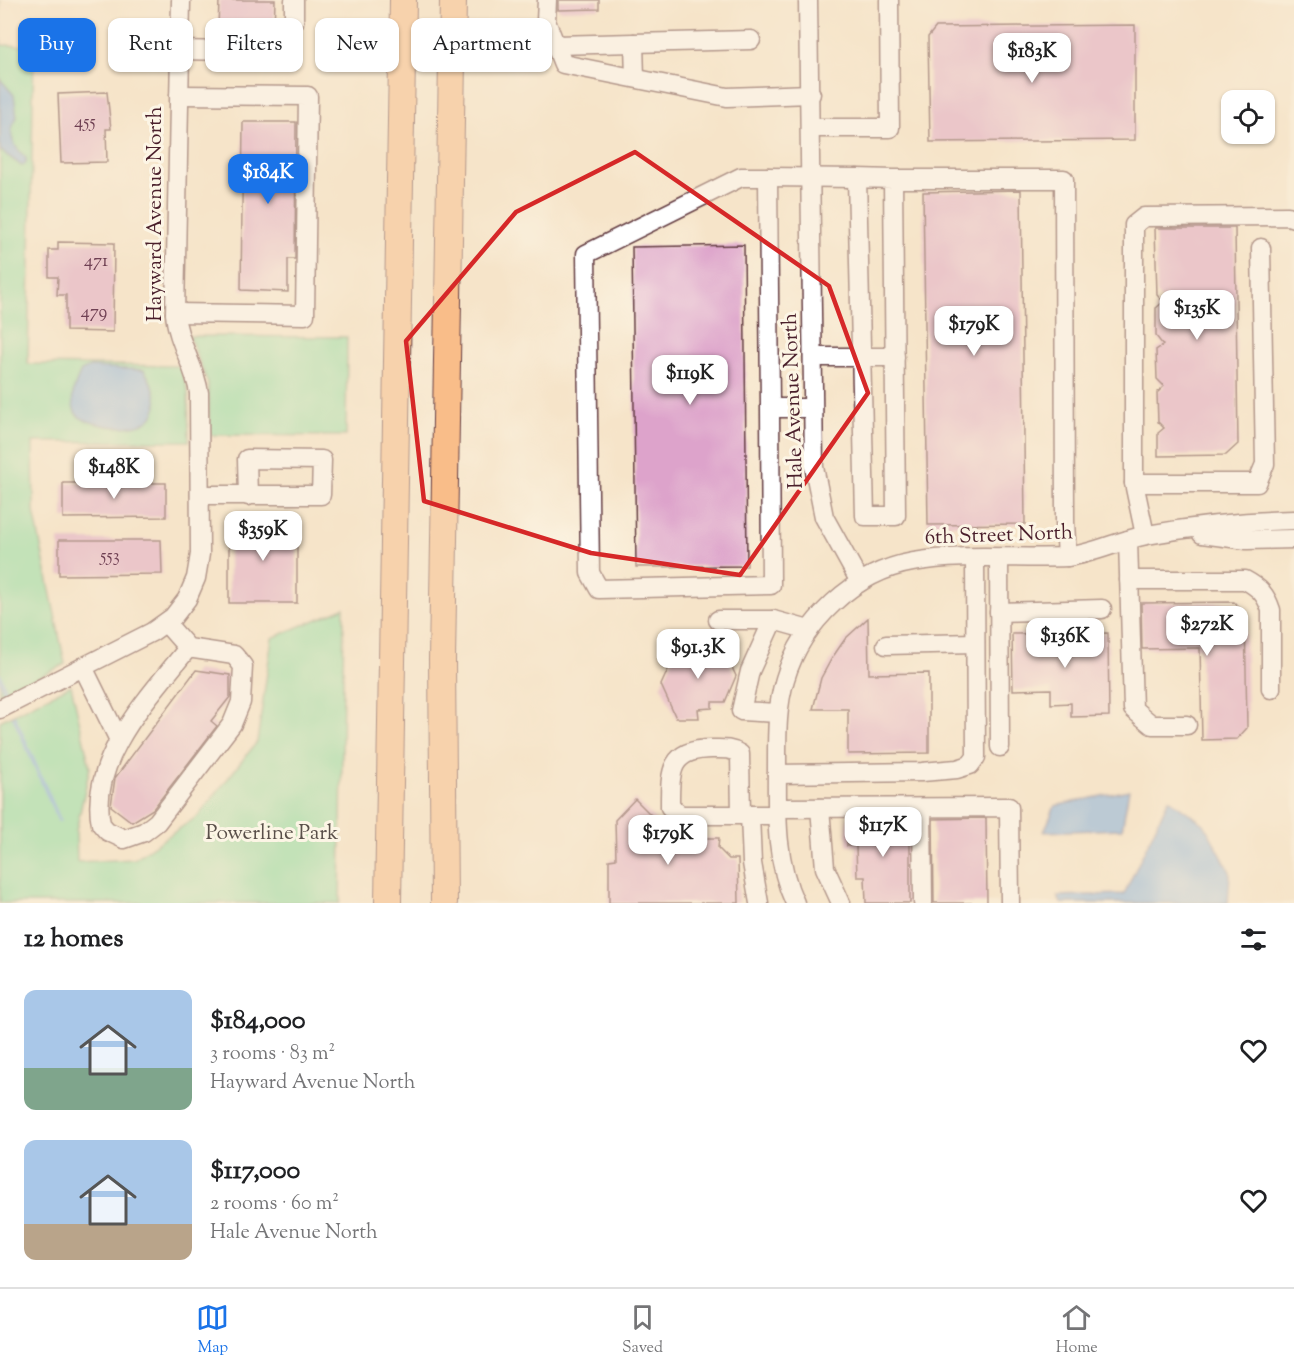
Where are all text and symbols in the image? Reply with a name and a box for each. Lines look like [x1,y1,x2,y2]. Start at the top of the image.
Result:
chip: Buy [18,18,96,72]
chip: Rent [108,18,193,72]
chip: Filters [205,18,303,72]
chip: New [315,18,399,72]
chip: Apartment [411,18,552,72]
pin: $183K [990,33,1074,84]
text: $183K [1007,38,1057,67]
map controls [1221,90,1275,144]
button: locate [1221,90,1275,144]
street label: Hayward Avenue North [141,106,171,322]
house number: 455 [74,110,96,136]
pin: $184K [226,154,310,205]
text: $184K [242,159,294,188]
house number: 471 [84,249,108,275]
pin: $135K [1155,290,1239,341]
text: $135K [1174,295,1220,324]
house number: 479 [81,300,107,326]
pin: $179K [932,306,1016,357]
text: $179K [948,311,1000,340]
street label: Hale Avenue North [776,312,812,490]
pin: $119K [648,355,732,406]
text: $119K [666,360,714,389]
pin: $148K [72,449,156,500]
text: $148K [88,454,140,483]
pin: $359K [221,511,305,562]
text: $359K [238,516,288,545]
street label: 6th Street North [924,518,1074,554]
house number: 553 [99,544,120,570]
pin: $272K [1165,606,1249,657]
text: $272K [1180,611,1234,640]
pin: $136K [1023,618,1107,669]
text: $136K [1040,623,1090,652]
pin: $91.3K [649,629,747,680]
text: $91.3K [671,634,725,663]
pin: $117K [841,807,925,858]
text: $117K [859,812,907,841]
pin: $179K [626,815,710,866]
park label: Powerline Park [206,819,339,849]
text: $179K [642,820,694,849]
text: 12 homes [24,921,123,958]
icon: filters [1237,923,1270,956]
text: $184,000 [210,1003,306,1040]
icon: home [72,1014,144,1086]
icon: heart [1237,1034,1270,1067]
text: 3 rooms · 83 m² [210,1040,335,1069]
text: Hayward Avenue North [210,1069,415,1098]
text: $117,000 [210,1153,300,1190]
icon: home [72,1164,144,1236]
icon: heart [1237,1184,1270,1217]
text: 2 rooms · 60 m² [210,1190,339,1219]
text: Hale Avenue North [210,1219,378,1248]
tab: Map [196,1301,229,1360]
tab: Saved [622,1301,663,1360]
tab: Home [1056,1301,1098,1360]

